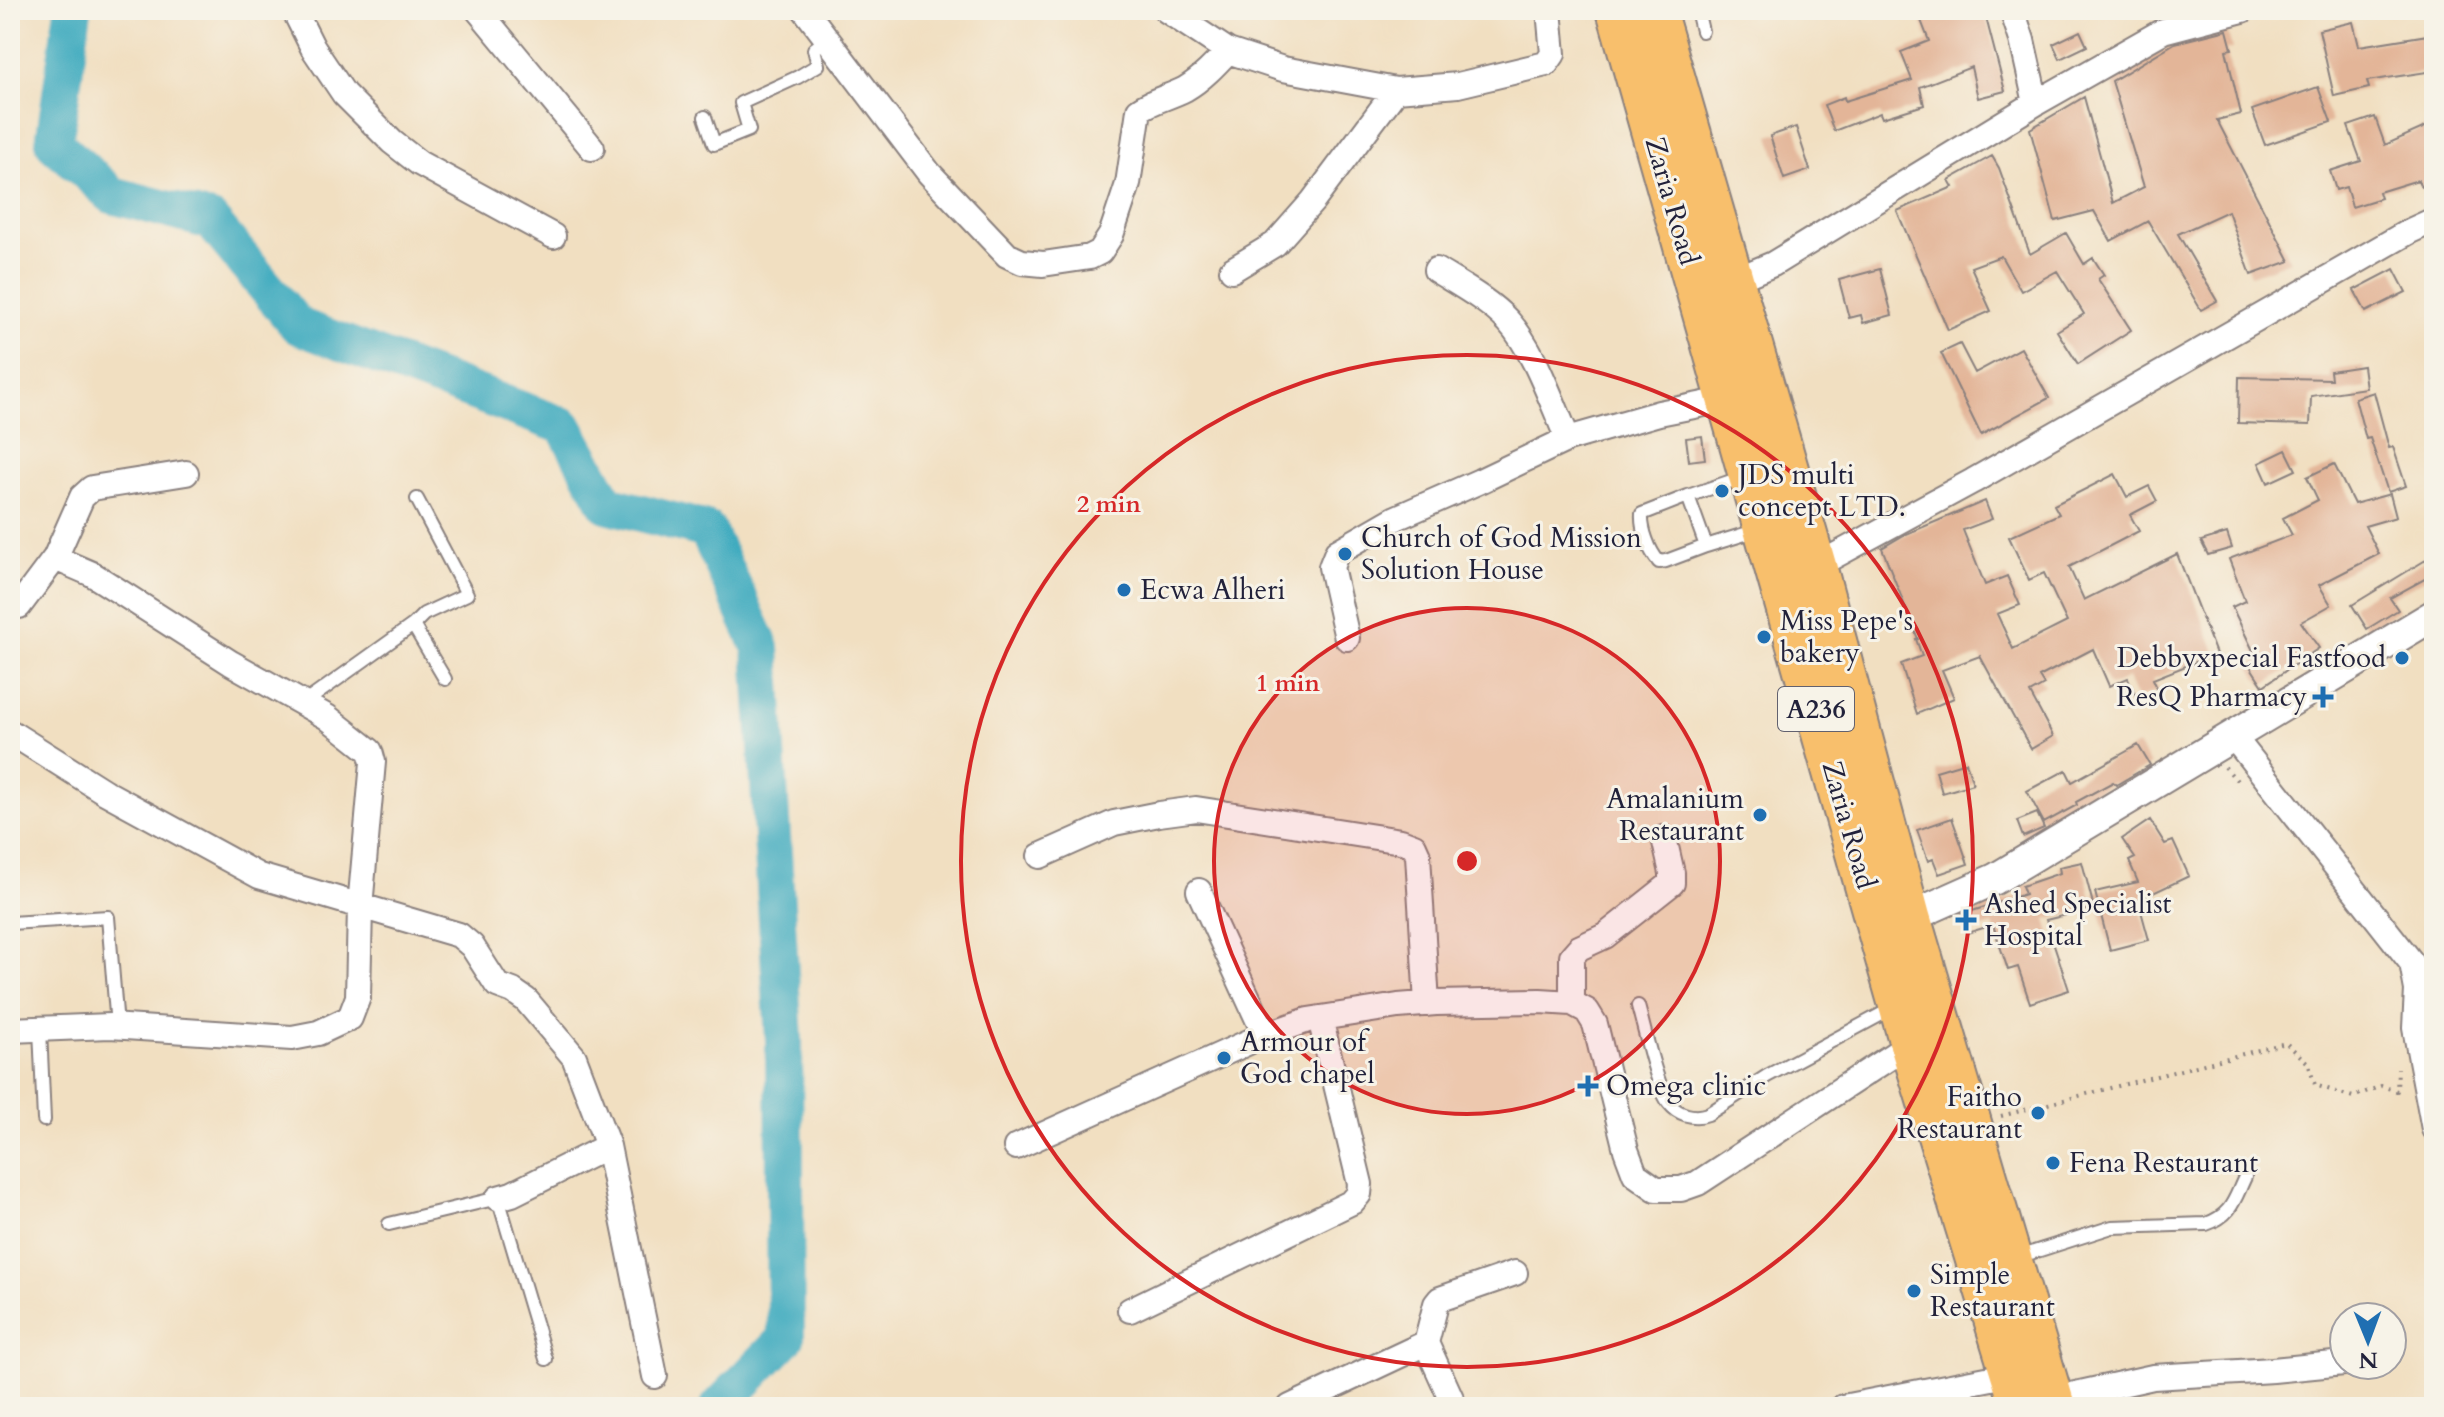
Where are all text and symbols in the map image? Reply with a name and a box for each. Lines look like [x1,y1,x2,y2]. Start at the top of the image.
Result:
street label: Zaria Road [1636,133,1708,269]
place label: JDS multi concept LTD. [1734,456,1906,526]
marker: JDS multi concept LTD. [1713,482,1731,500]
text: 2 min [1077,488,1142,521]
place label: Church of God Mission Solution House [1361,519,1642,589]
marker: Church of God Mission Solution House [1336,545,1354,563]
place label: Ecwa Alheri [1140,571,1285,609]
marker: Ecwa Alheri [1115,581,1133,599]
place label: Miss Pepe's bakery [1780,602,1913,672]
marker: Miss Pepe's bakery [1755,628,1773,646]
place label: Debbyxpecial Fastfood [2117,639,2386,677]
marker: Debbyxpecial Fastfood [2393,649,2411,667]
text: 1 min [1256,667,1321,700]
place label: ResQ Pharmacy [2116,678,2307,716]
road number: A236 [1778,687,1854,731]
marker: ResQ Pharmacy [2314,688,2332,706]
street label: Zaria Road [1813,757,1885,893]
place label: Amalanium Restaurant [1606,780,1744,850]
marker: Amalanium Restaurant [1751,806,1769,824]
centre of rings [1453,847,1481,875]
place label: Ashed Specialist Hospital [1984,885,2172,955]
marker: Ashed Specialist Hospital [1955,909,1977,931]
place label: Armour of God chapel [1240,1023,1375,1093]
marker: Armour of God chapel [1215,1049,1233,1067]
place label: Omega clinic [1606,1067,1766,1105]
marker: Omega clinic [1577,1075,1599,1097]
place label: Faitho Restaurant [1897,1078,2022,1148]
marker: Faitho Restaurant [2029,1104,2047,1122]
place label: Fena Restaurant [2069,1144,2258,1182]
marker: Fena Restaurant [2044,1154,2062,1172]
place label: Simple Restaurant [1930,1256,2055,1326]
marker: Simple Restaurant [1905,1282,1923,1300]
north arrow [2328,1301,2408,1381]
text: N [2359,1345,2378,1375]

